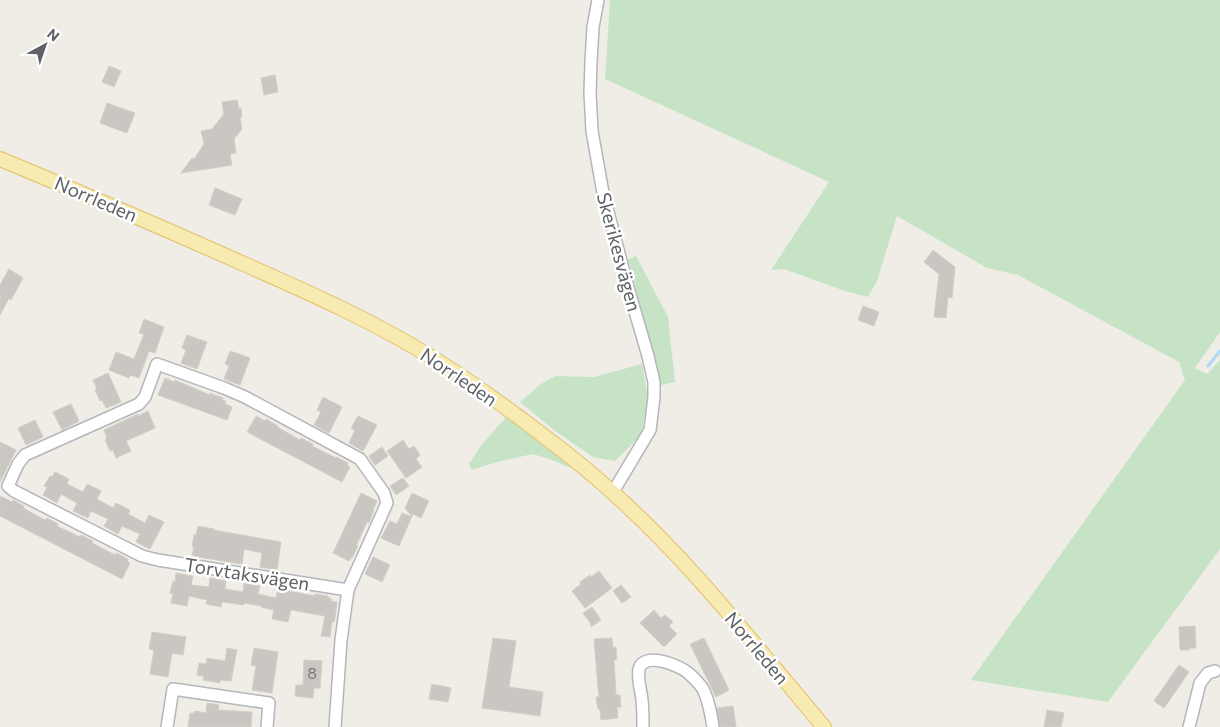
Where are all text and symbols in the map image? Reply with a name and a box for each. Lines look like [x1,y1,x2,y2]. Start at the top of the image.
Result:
north arrow [20,20,70,70]
text: N [44,25,63,45]
street label: Norrleden [51,171,141,226]
street label: Skerikesvägen [593,190,646,314]
street label: Norrleden [417,343,502,411]
street label: Torvtaksvägen [183,552,311,595]
street label: Norrleden [720,607,794,689]
house number: 8 [307,663,317,682]

